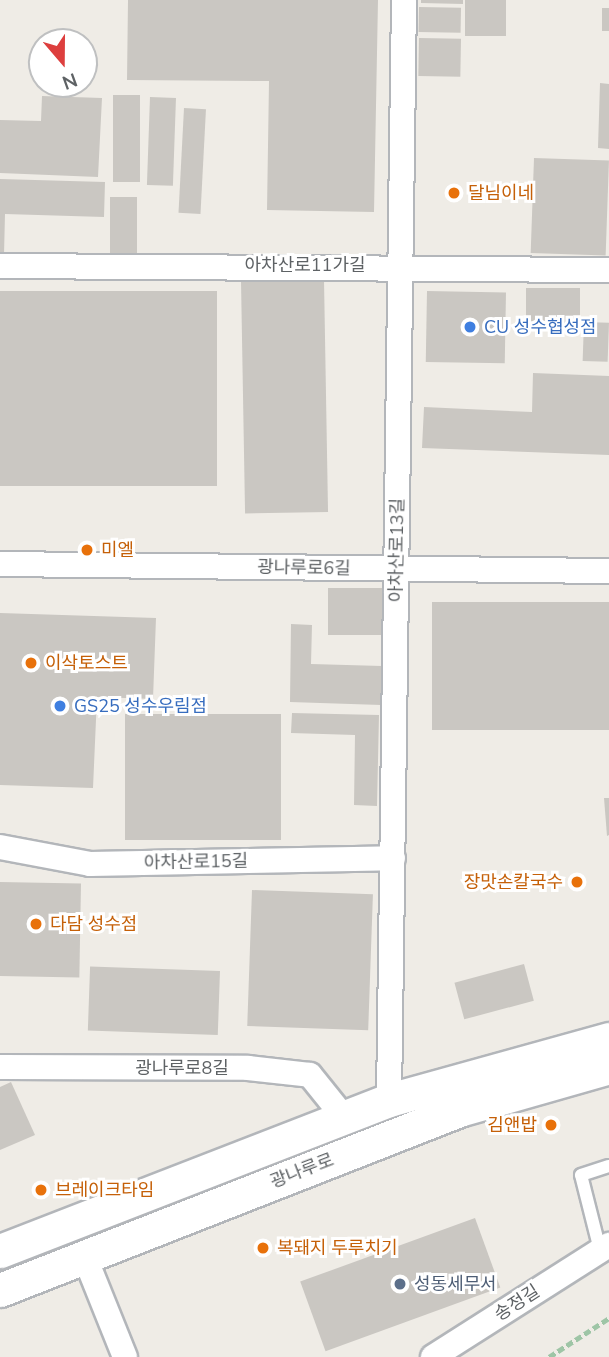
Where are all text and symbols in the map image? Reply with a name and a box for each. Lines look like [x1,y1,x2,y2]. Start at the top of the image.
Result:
north arrow [28,28,98,98]
text: N [58,66,81,96]
place label: 달님이네 [468,182,534,204]
marker: 달님이네 [446,185,462,201]
street label: 아차산로11가길 [245,254,365,276]
place label: CU 성수협성점 [484,316,597,338]
marker: CU 성수협성점 [462,319,478,335]
street label: 아차산로13길 [385,498,409,602]
place label: 미엘 [101,539,134,561]
marker: 미엘 [79,542,95,558]
street label: 광나루로6길 [257,556,351,580]
place label: 이삭토스트 [45,652,128,674]
marker: 이삭토스트 [23,655,39,671]
place label: GS25 성수우림점 [74,695,207,717]
marker: GS25 성수우림점 [52,698,68,714]
street label: 아차산로15길 [144,850,248,874]
place label: 장맛손칼국수 [464,871,563,893]
marker: 장맛손칼국수 [569,874,585,890]
place label: 다담 성수점 [50,913,137,935]
marker: 다담 성수점 [28,916,44,932]
street label: 광나루로8길 [135,1057,229,1079]
place label: 김앤밥 [487,1114,537,1136]
marker: 김앤밥 [543,1117,559,1133]
street label: 광나루로 [267,1149,337,1193]
place label: 브레이크타임 [55,1179,154,1201]
marker: 브레이크타임 [33,1182,49,1198]
place label: 복돼지 두루치기 [277,1237,398,1259]
marker: 복돼지 두루치기 [255,1240,271,1256]
place label: 성동세무서 [414,1273,497,1295]
marker: 성동세무서 [392,1276,408,1292]
street label: 송정길 [490,1280,544,1326]

